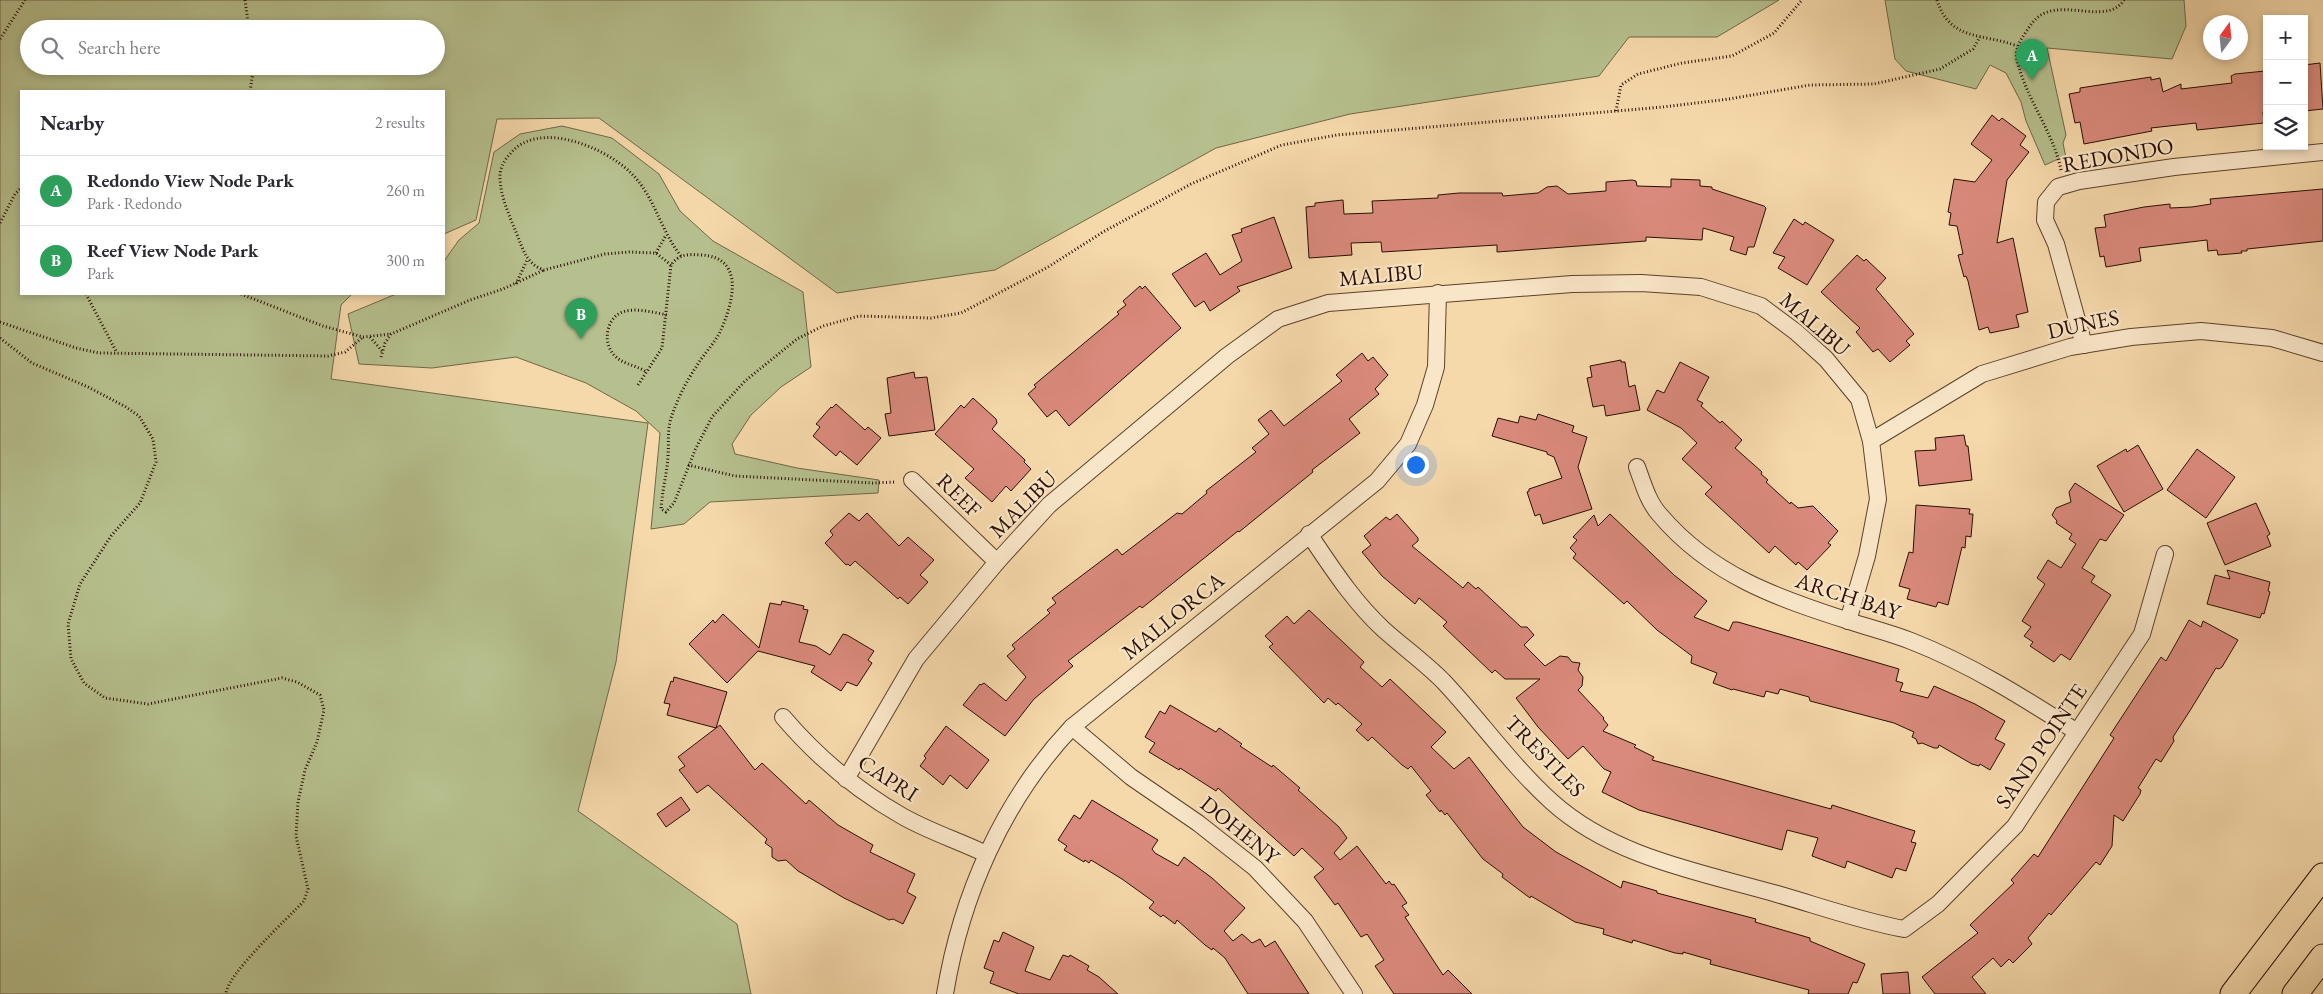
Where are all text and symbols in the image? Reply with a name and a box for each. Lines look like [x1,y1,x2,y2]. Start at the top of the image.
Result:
north arrow [2203,15,2248,60]
map controls [2263,15,2308,150]
button: + [2263,15,2308,60]
search box [20,20,445,75]
icon: search [38,34,66,62]
text: Search here [78,35,160,60]
pin: A [2016,39,2048,80]
button: − [2263,60,2308,105]
button: layers [2263,105,2308,150]
text: Nearby [40,109,104,136]
text: 2 results [375,112,425,133]
street label: REDONDO [2060,131,2176,179]
text: Redondo View Node Park [87,168,294,193]
text: A [50,180,62,201]
text: 260 m [386,180,425,201]
text: Park · Redondo [87,193,182,214]
text: Reef View Node Park [87,238,258,263]
text: B [51,250,61,271]
text: 300 m [386,250,425,271]
street label: MALIBU [1338,257,1425,293]
text: Park [87,263,114,284]
street label: MALIBU [1774,285,1857,363]
pin: B [565,298,597,339]
street label: DUNES [2044,302,2122,346]
your location [1403,452,1429,478]
street label: MALIBU [983,463,1064,544]
street label: REEF [930,467,988,523]
street label: MALLORCA [1116,565,1231,666]
street label: ARCH BAY [1791,565,1905,627]
street label: SAND POINTE [1988,678,2094,814]
street label: TRESTLES [1499,709,1591,803]
street label: CAPRI [852,748,924,808]
street label: DOHENY [1194,789,1287,872]

